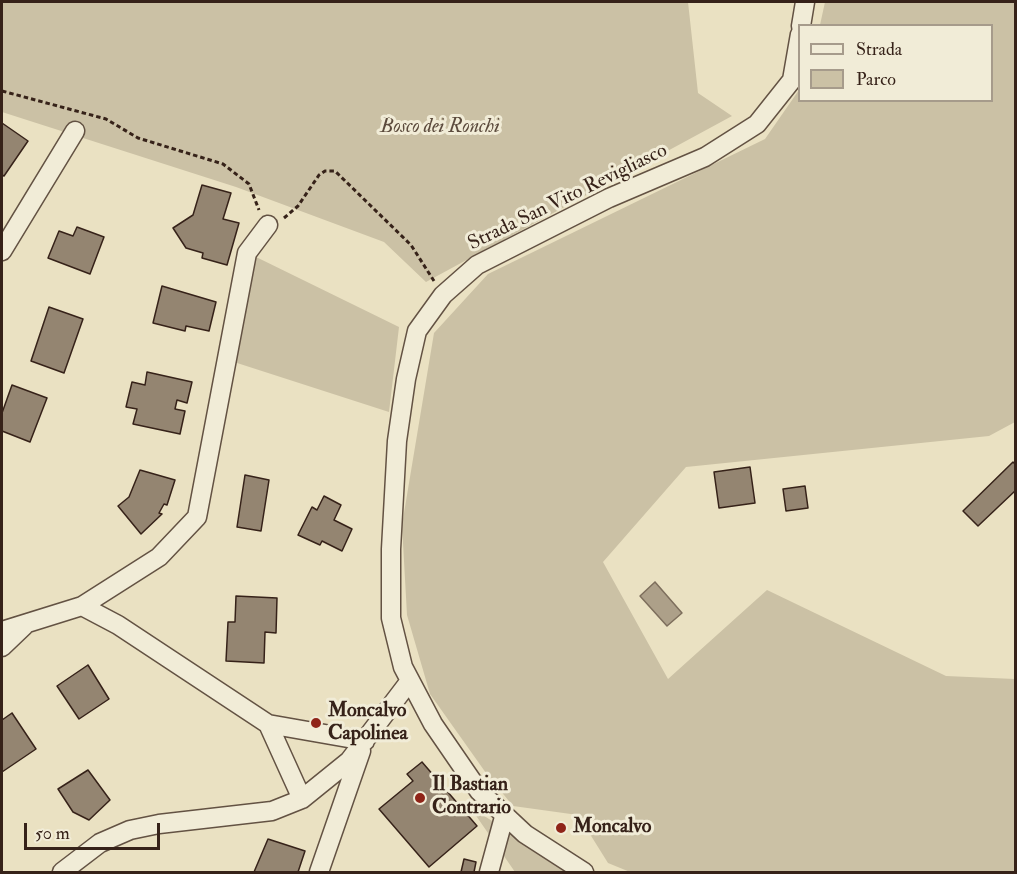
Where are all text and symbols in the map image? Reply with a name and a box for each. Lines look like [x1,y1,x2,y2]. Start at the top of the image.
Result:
legend [798,24,993,102]
text: Strada [856,38,902,61]
text: Parco [856,68,896,91]
park label: Bosco dei Ronchi [380,116,500,140]
street label: Strada San Vito Revigliasco [465,139,671,257]
place label: Moncalvo Capolinea [328,700,408,747]
marker: Moncalvo Capolinea [309,716,323,730]
place label: Il Bastian Contrario [432,774,511,821]
marker: Il Bastian Contrario [413,791,427,805]
scale bar [27,811,164,849]
place label: Moncalvo [573,816,651,840]
marker: Moncalvo [554,821,568,835]
text: 50 m [35,822,70,845]

